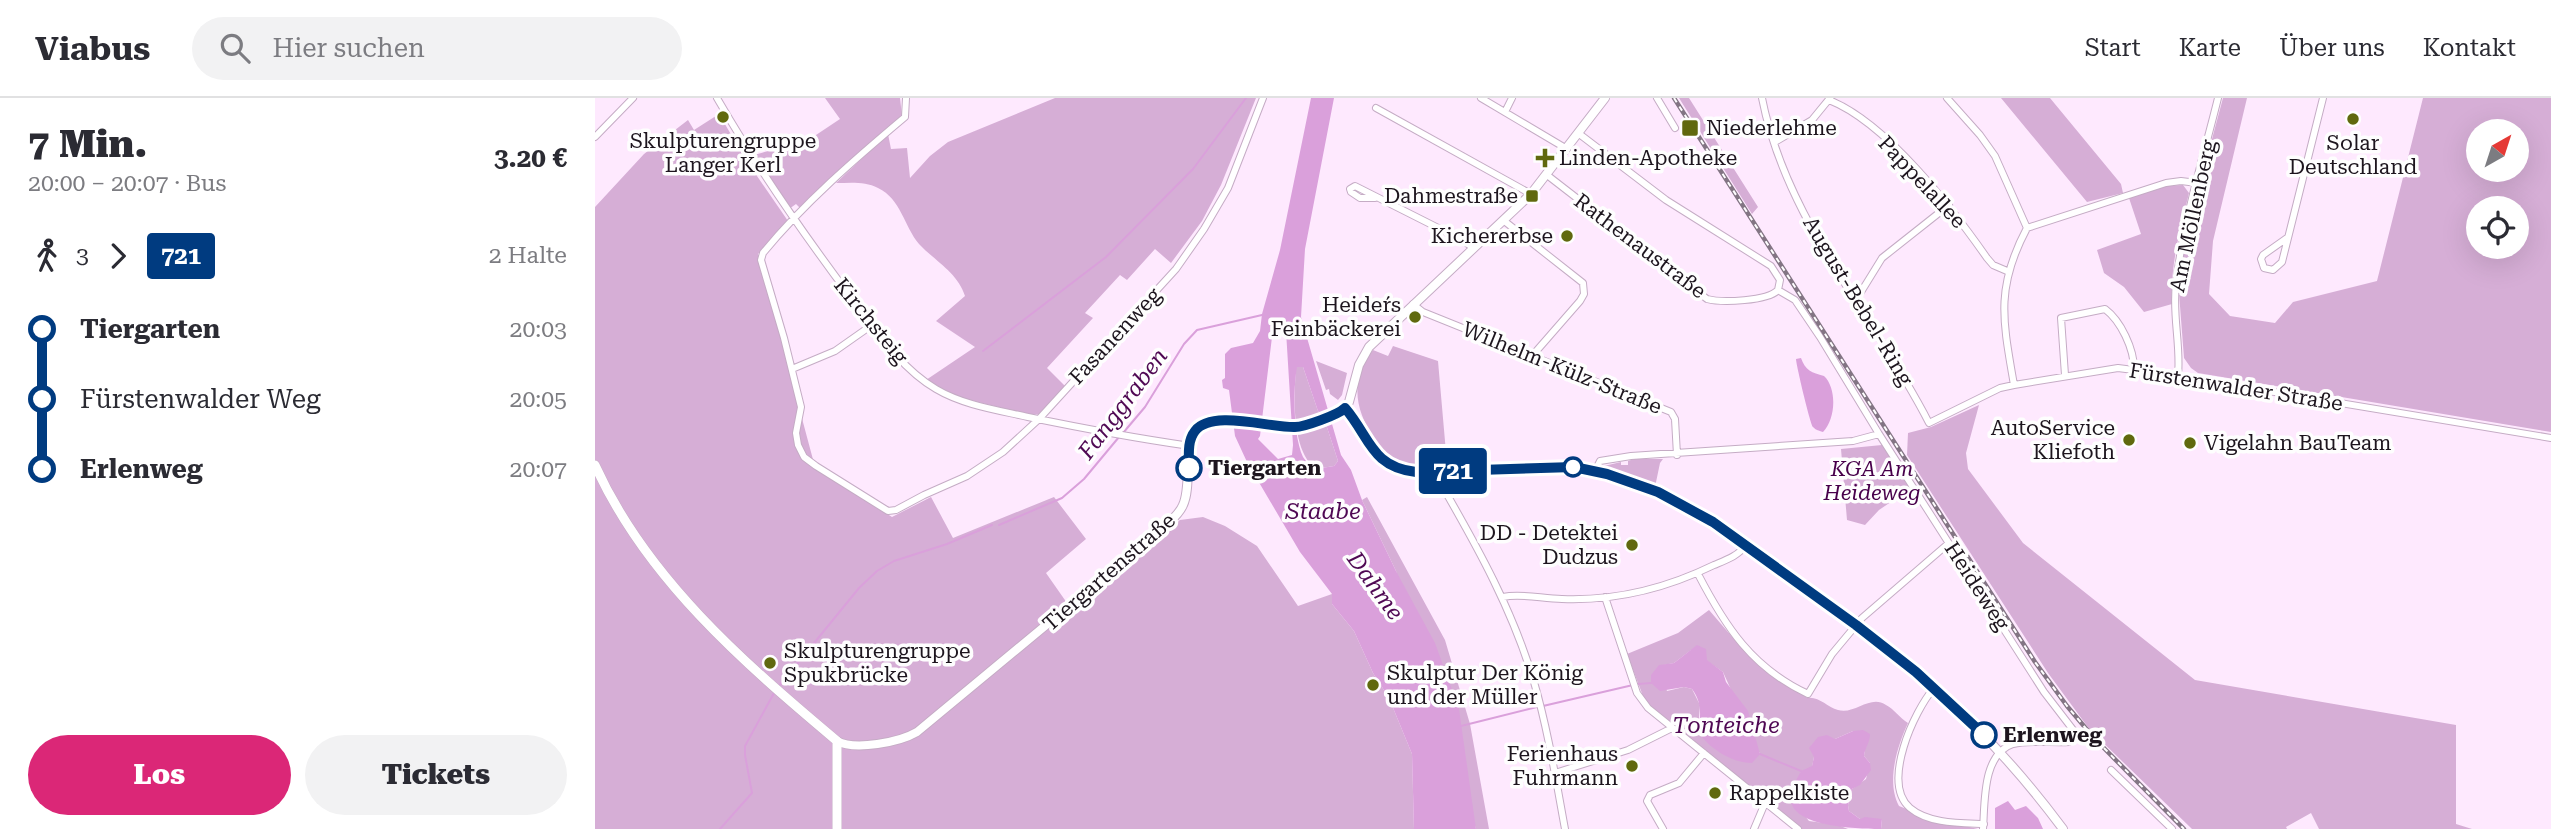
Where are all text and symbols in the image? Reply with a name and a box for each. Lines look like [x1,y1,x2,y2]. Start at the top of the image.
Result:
search box [192,17,682,80]
text: Viabus [35,29,150,68]
icon: search [216,29,254,67]
text: Hier suchen [272,33,425,63]
text: Start [2085,34,2141,62]
text: Karte [2179,34,2241,62]
text: Über uns [2279,34,2385,62]
text: Kontakt [2423,34,2516,62]
marker: Skulpturengruppe Langer Kerl [715,109,731,125]
marker: Solar Deutschland [2345,111,2361,127]
place label: Niederlehme [1706,116,1837,140]
marker: Niederlehme [1680,118,1700,138]
north arrow [2466,119,2529,182]
map controls [2466,119,2529,259]
text: 7 Min. [28,122,147,166]
place label: Skulpturengruppe Langer Kerl [630,129,816,177]
street label: Pappelallee [1873,131,1971,233]
place label: Solar Deutschland [2289,131,2418,179]
street label: Am Möllenberg [2165,138,2221,294]
text: 3.20 € [494,143,567,173]
place label: Linden-Apotheke [1559,146,1737,170]
marker: Linden-Apotheke [1537,150,1553,166]
text: 20:00 – 20:07 · Bus [28,170,226,197]
place label: Dahmestraße [1384,184,1518,208]
marker: Dahmestraße [1524,188,1540,204]
street label: Rathenaustraße [1569,189,1711,303]
button: locate [2466,196,2529,259]
street label: August-Bebel-Ring [1798,212,1918,390]
place label: Kichererbse [1431,224,1553,248]
marker: Kichererbse [1559,228,1575,244]
icon: walk [28,237,66,275]
icon: forward [99,237,137,275]
text: 3 [76,242,89,269]
text: 721 [161,242,201,270]
text: 2 Halte [489,242,567,269]
street label: Kirchsteig [829,273,913,369]
street label: Fasanenweg [1064,283,1166,389]
place label: Heider´s Feinbäckerei [1271,293,1401,341]
marker: Heider´s Feinbäckerei [1407,309,1423,325]
text: Tiergarten [80,314,220,344]
text: 20:03 [510,316,567,343]
street label: Wilhelm-Külz-Straße [1459,317,1665,419]
water label: Fanggraben [1072,343,1173,465]
street label: Fürstenwalder Straße [2127,358,2345,416]
text: Fürstenwalder Weg [80,384,321,414]
text: 20:05 [510,386,567,413]
place label: AutoService Kliefoth [1991,416,2115,464]
place label: Vigelahn BauTeam [2204,431,2391,455]
marker: AutoService Kliefoth [2121,432,2137,448]
marker: Vigelahn BauTeam [2182,435,2198,451]
line badge: 721 [1413,448,1493,494]
text: Erlenweg [80,454,203,484]
marker: Tiergarten [1176,455,1202,481]
text: 20:07 [510,456,567,483]
place label: Tiergarten [1208,456,1321,480]
text: 721 [1433,457,1473,485]
unlabelled marker [1563,457,1583,477]
park label: KGA Am Heideweg [1822,457,1921,505]
water label: Staabe [1284,498,1361,525]
street label: Tiergartenstraße [1038,508,1180,636]
place label: DD - Detektei Dudzus [1480,521,1618,569]
marker: DD - Detektei Dudzus [1624,537,1640,553]
street label: Heideweg [1940,537,2014,635]
water label: Dahme [1341,546,1409,625]
place label: Skulpturengruppe Spukbrücke [784,639,971,687]
marker: Skulpturengruppe Spukbrücke [762,655,778,671]
place label: Skulptur Der König und der Müller [1387,661,1583,709]
marker: Skulptur Der König und der Müller [1365,677,1381,693]
water label: Tonteiche [1672,712,1780,739]
marker: Erlenweg [1971,722,1997,748]
place label: Erlenweg [2003,723,2102,747]
button: Los [28,735,291,815]
button: Tickets [305,735,567,815]
place label: Ferienhaus Fuhrmann [1507,742,1618,790]
marker: Ferienhaus Fuhrmann [1624,758,1640,774]
place label: Rappelkiste [1729,781,1849,805]
marker: Rappelkiste [1707,785,1723,801]

